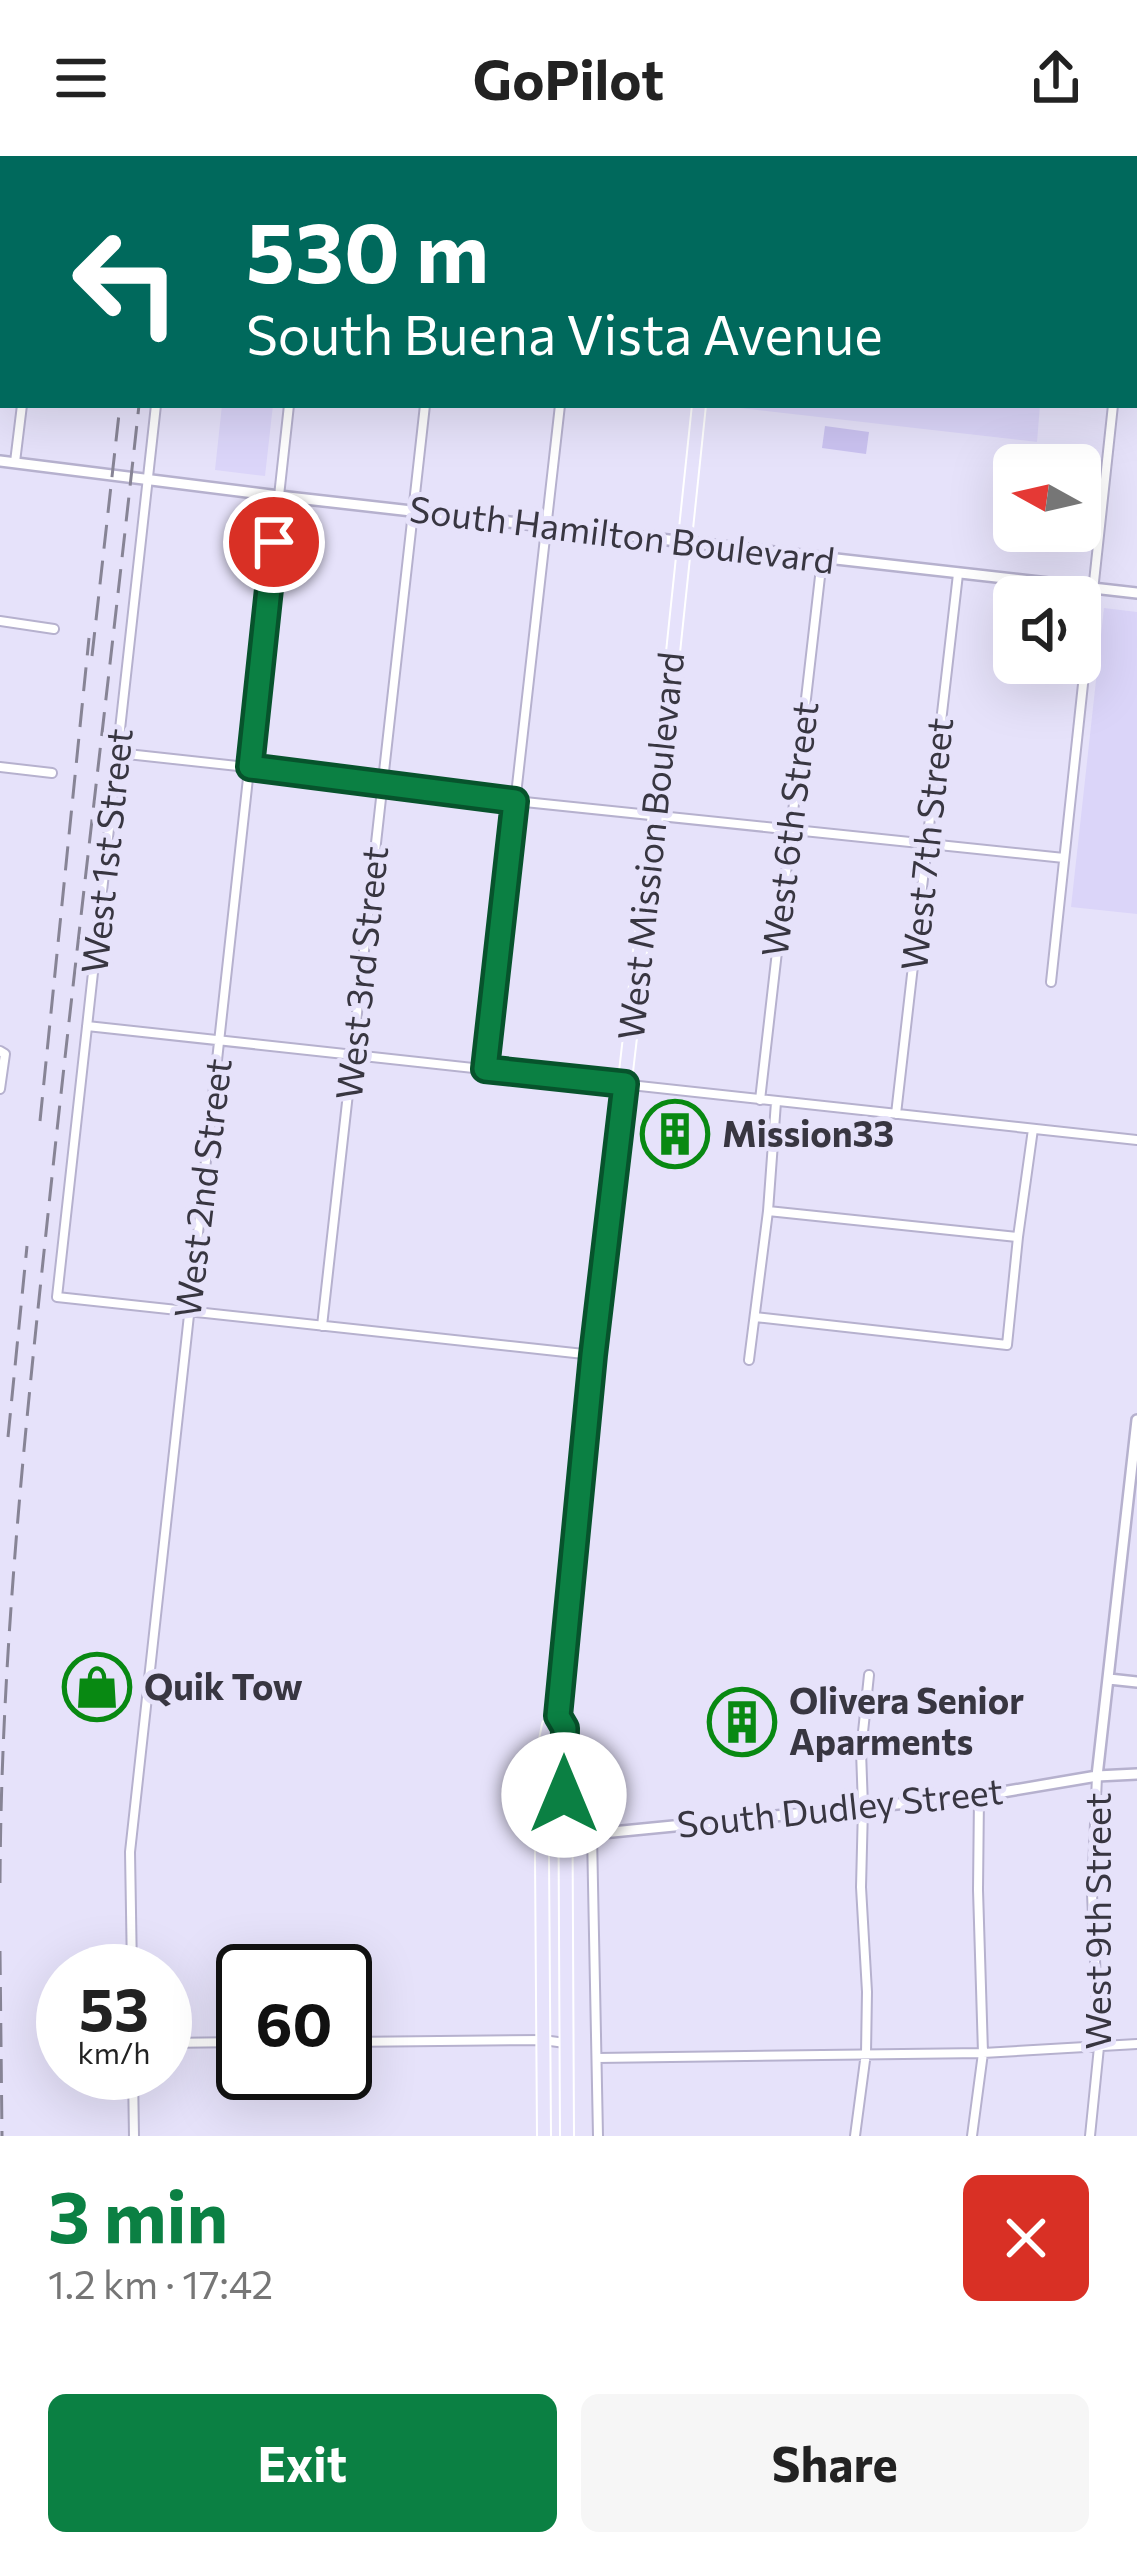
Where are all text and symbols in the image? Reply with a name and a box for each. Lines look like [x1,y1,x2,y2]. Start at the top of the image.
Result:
icon: menu [48,45,114,111]
text: GoPilot [473,45,664,111]
icon: share [1023,45,1089,111]
text: 530 m [246,198,489,300]
icon: left [48,204,204,360]
text: South Buena Vista Avenue [246,300,883,366]
north arrow [993,444,1101,552]
map controls [993,444,1101,684]
street label: South Hamilton Boulevard [407,485,837,581]
pin [223,491,325,593]
icon: arrive [241,509,307,575]
button: sound [993,576,1101,684]
street label: West Mission Boulevard [607,650,691,1042]
street label: West 6th Street [751,699,826,959]
street label: West 7th Street [890,715,960,972]
street label: West 1st Street [70,726,140,976]
street label: West 3rd Street [325,844,395,1102]
street label: West 2nd Street [163,1055,239,1320]
building icon: Mission33 [640,1099,710,1169]
place label: Mission33 [722,1110,894,1154]
shop icon: Quik Tow [62,1652,132,1722]
place label: Quik Tow [144,1663,303,1707]
place label: Olivera Senior Aparments [789,1677,1024,1762]
building icon: Olivera Senior Aparments [707,1687,777,1757]
position arrow [501,1732,627,1858]
street label: South Dudley Street [675,1767,1005,1845]
street label: West 9th Street [1074,1792,1118,2050]
speed limit sign: 60 [216,1944,372,2100]
text: 53 [79,1970,149,2043]
text: km/h [78,2033,150,2070]
text: 3 min [48,2170,228,2258]
button: close [963,2175,1089,2301]
text: 1.2 km · 17:42 [48,2259,273,2307]
button: Exit [48,2394,557,2532]
button: Share [581,2394,1089,2532]

